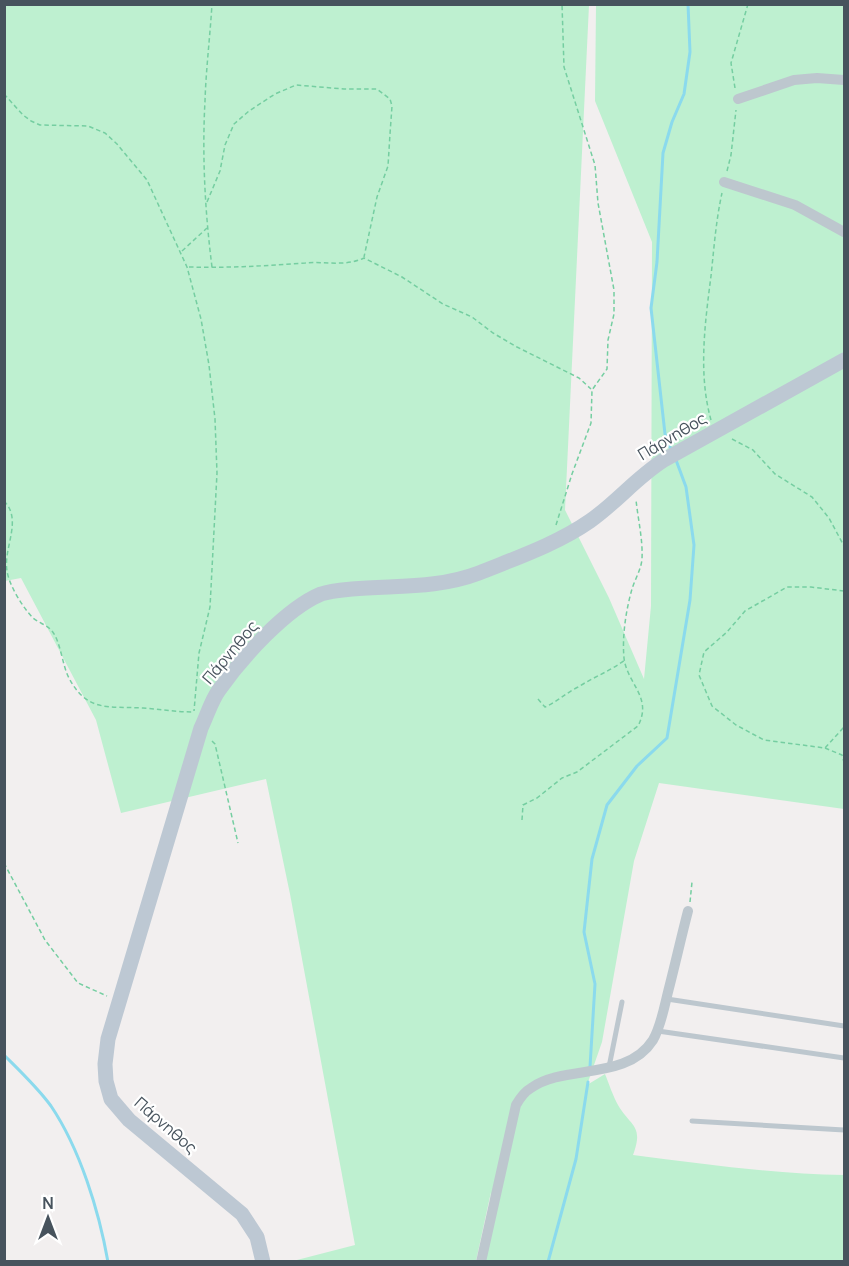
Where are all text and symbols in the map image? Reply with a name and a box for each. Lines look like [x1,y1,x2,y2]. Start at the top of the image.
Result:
street label: Πάρνηθος [634,407,711,465]
street label: Πάρνηθος [197,616,263,688]
street label: Πάρνηθος [130,1092,202,1158]
north arrow [18,1188,78,1248]
text: N [42,1192,54,1214]

